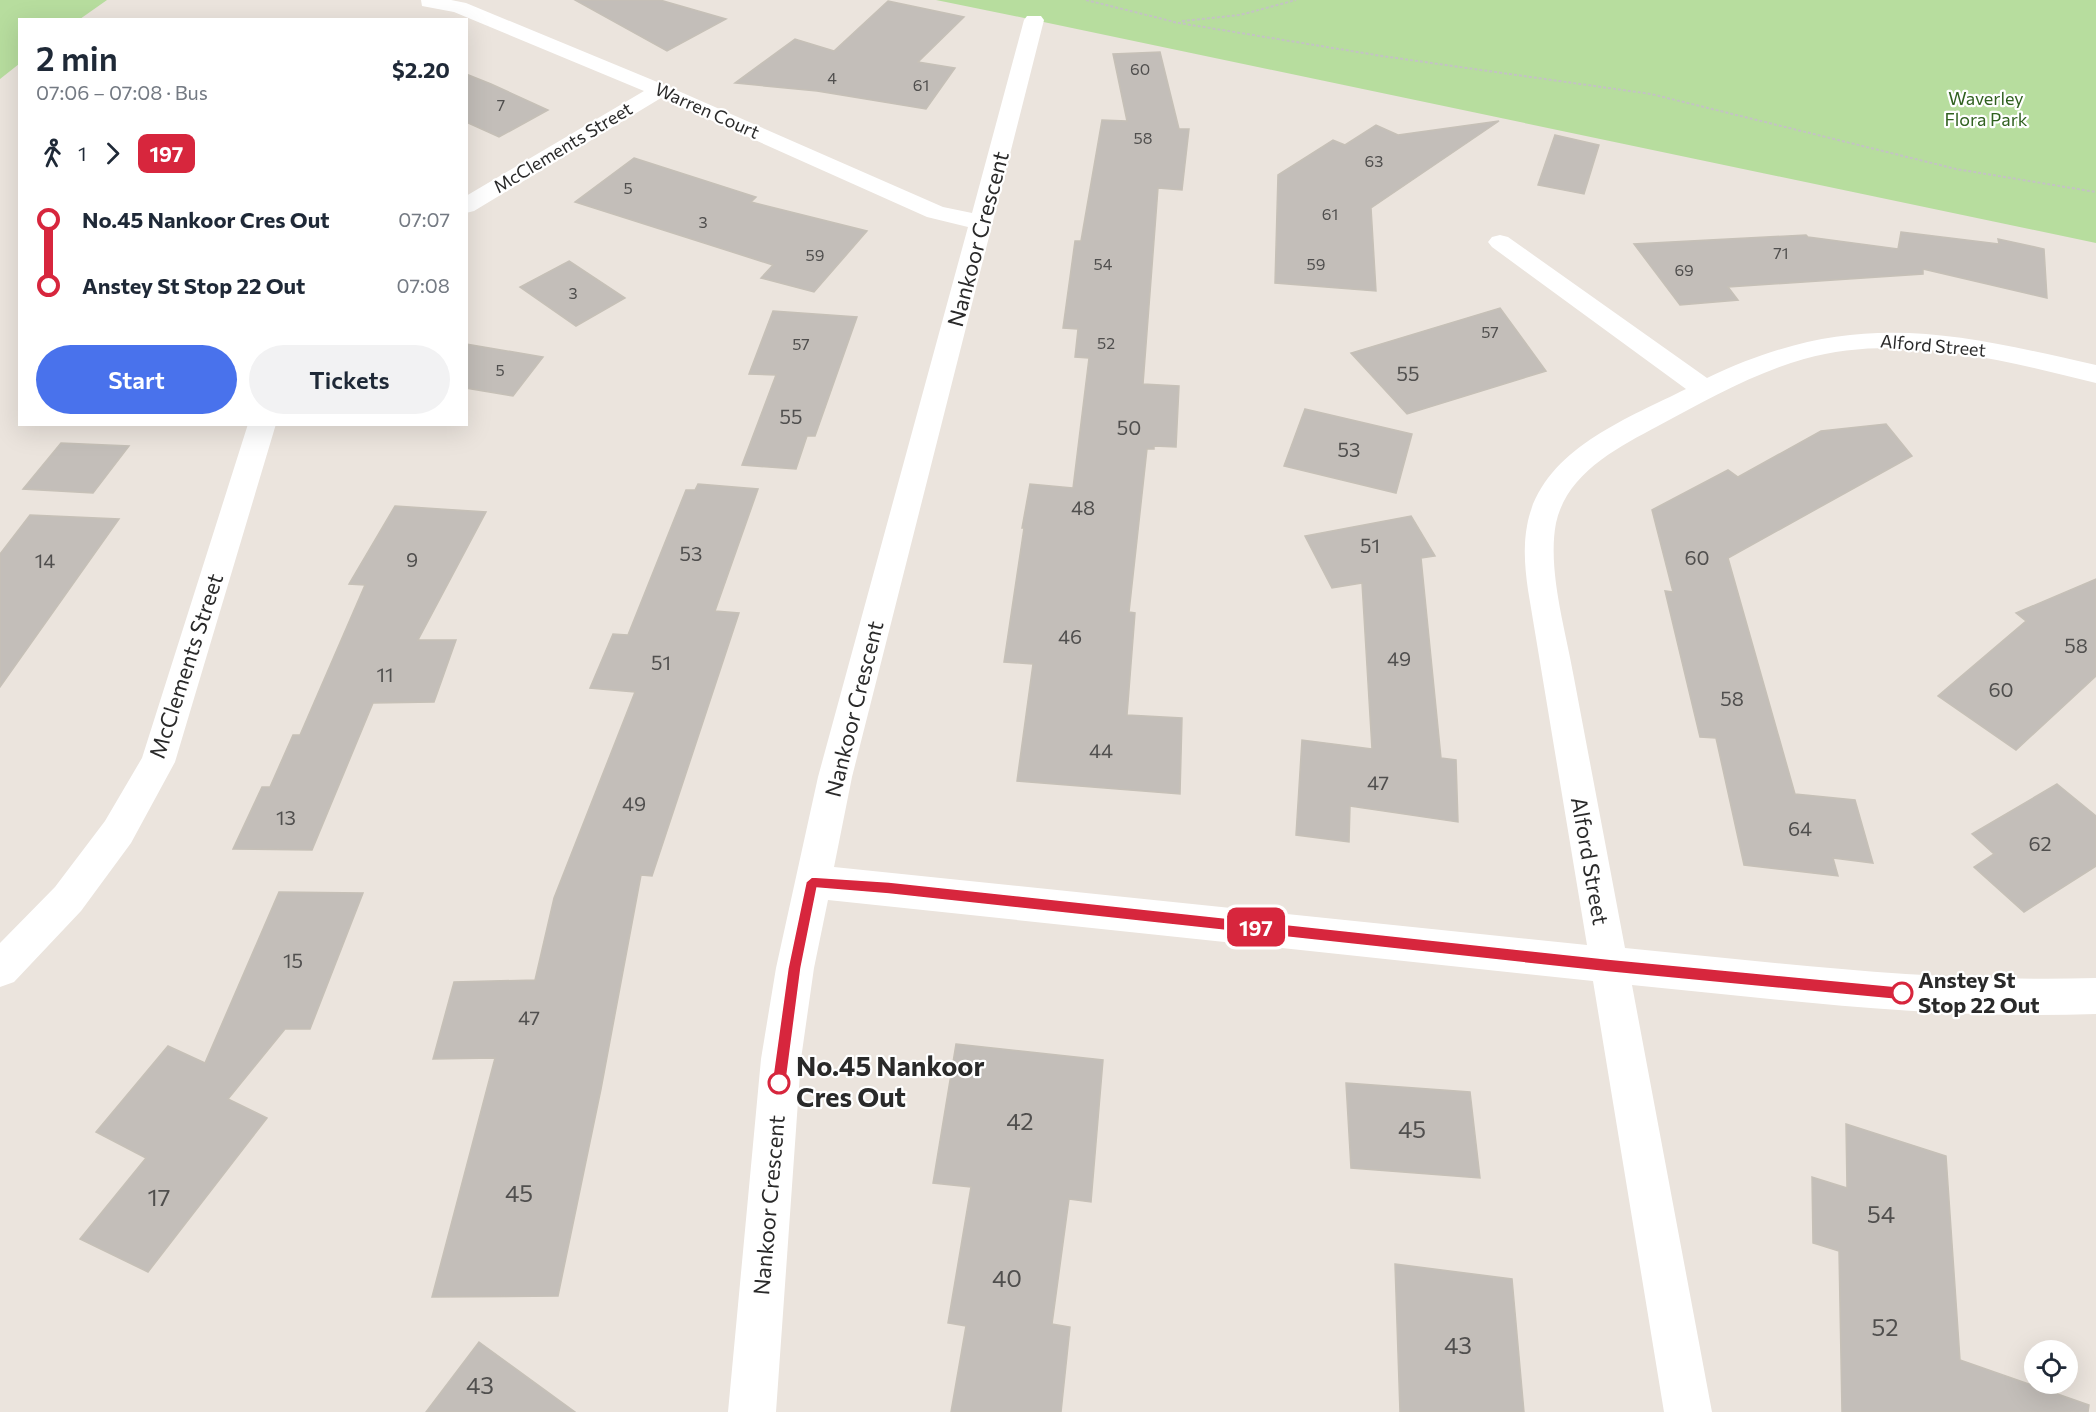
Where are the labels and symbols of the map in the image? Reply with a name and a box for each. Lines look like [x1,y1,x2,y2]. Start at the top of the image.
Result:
house number: 60 [1130,59,1150,78]
house number: 4 [827,68,837,87]
house number: 61 [913,75,929,94]
street label: Warren Court [652,77,763,143]
park label: Waverley Flora Park [1944,87,2028,130]
house number: 7 [497,95,505,114]
street label: McClements Street [489,97,636,197]
house number: 58 [1134,128,1152,147]
street label: Nankoor Crescent [941,148,1014,330]
house number: 63 [1365,151,1383,170]
house number: 5 [623,178,633,197]
house number: 61 [1322,204,1338,223]
house number: 3 [698,212,708,231]
house number: 71 [1773,243,1789,262]
house number: 59 [806,245,824,264]
house number: 54 [1094,254,1113,273]
house number: 59 [1307,254,1325,273]
house number: 69 [1674,260,1694,279]
house number: 3 [568,283,578,302]
house number: 57 [1481,322,1499,341]
street label: Alford Street [1879,329,1987,361]
house number: 52 [1097,333,1115,352]
house number: 57 [792,334,810,353]
house number: 5 [495,360,505,379]
house number: 55 [1397,361,1419,385]
house number: 55 [780,404,802,428]
house number: 50 [1117,415,1141,439]
house number: 53 [1338,437,1360,461]
house number: 48 [1071,495,1095,519]
house number: 51 [1360,533,1380,557]
house number: 53 [680,541,702,565]
house number: 60 [1684,545,1710,569]
house number: 9 [406,547,418,571]
house number: 14 [35,548,55,572]
street label: McClements Street [143,570,228,762]
street label: Nankoor Crescent [819,618,888,800]
house number: 46 [1058,624,1082,648]
house number: 58 [2064,633,2088,657]
house number: 49 [1387,646,1411,670]
house number: 51 [651,650,671,674]
house number: 11 [376,662,394,686]
house number: 60 [1988,677,2014,701]
house number: 58 [1720,686,1744,710]
house number: 44 [1089,738,1113,762]
house number: 47 [1367,770,1389,794]
house number: 49 [622,791,646,815]
street label: Alford Street [1566,795,1615,927]
house number: 13 [276,805,296,829]
house number: 64 [1788,816,1812,840]
house number: 62 [2028,831,2052,855]
line badge: 197 [1222,908,1290,946]
house number: 15 [283,948,303,972]
place label: Anstey St Stop 22 Out [1918,966,2040,1018]
marker: Anstey St Stop 22 Out [1891,982,1913,1004]
house number: 47 [518,1005,540,1029]
place label: No.45 Nankoor Cres Out [796,1049,985,1113]
marker: No.45 Nankoor Cres Out [768,1072,790,1094]
house number: 42 [1006,1106,1034,1135]
street label: Nankoor Crescent [747,1114,790,1296]
house number: 45 [1398,1114,1426,1143]
house number: 45 [505,1178,533,1207]
house number: 17 [148,1182,170,1211]
house number: 54 [1867,1199,1895,1228]
house number: 40 [992,1263,1022,1292]
house number: 52 [1871,1312,1899,1341]
house number: 43 [1444,1330,1472,1359]
house number: 43 [466,1370,494,1399]

